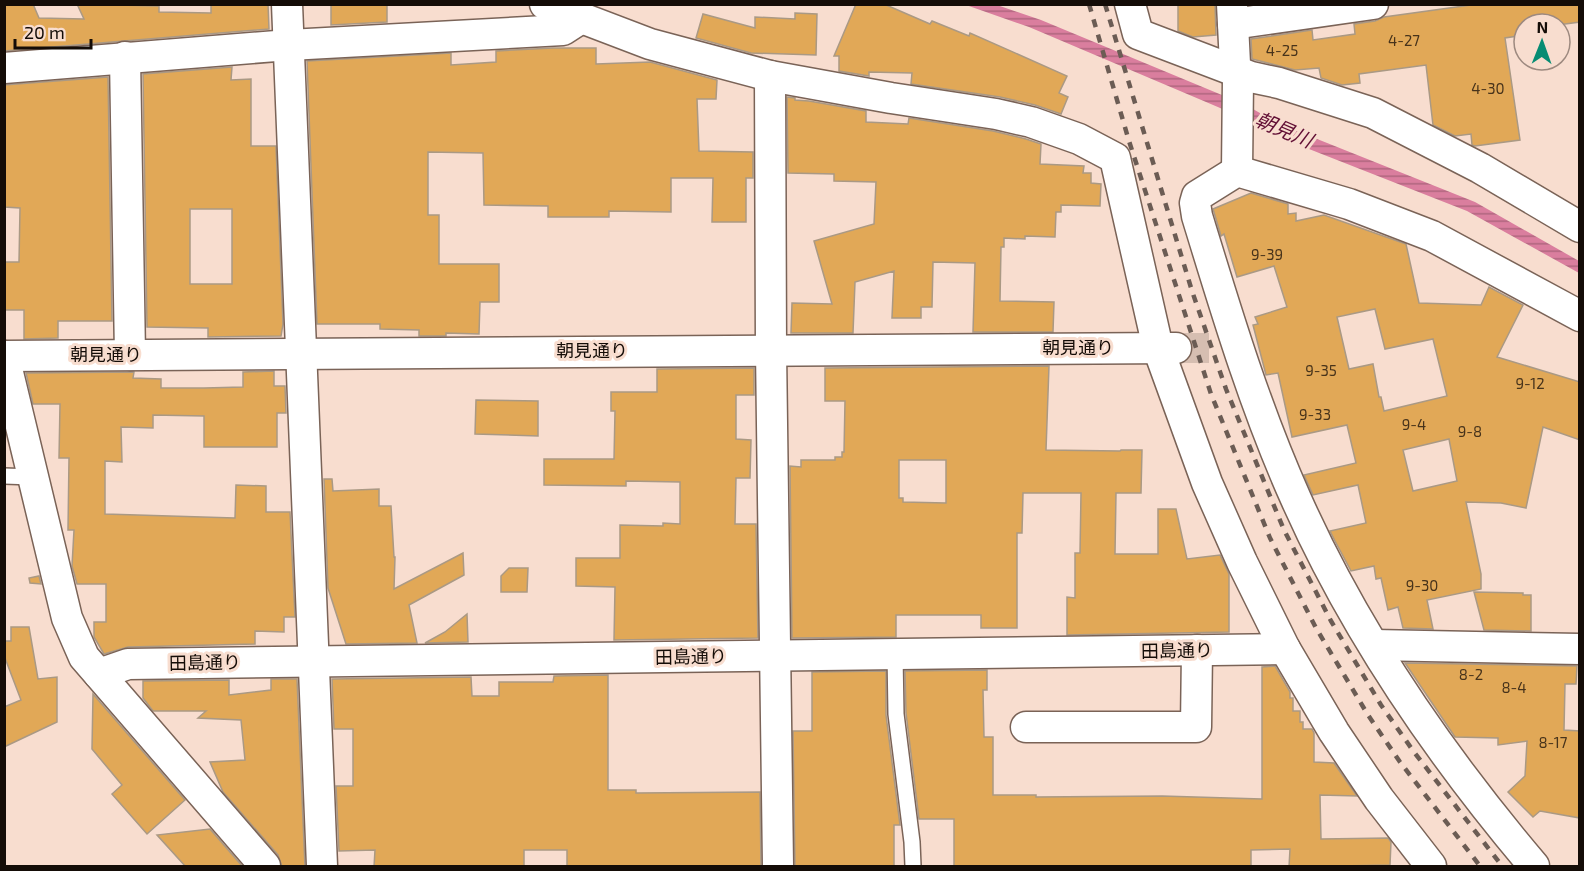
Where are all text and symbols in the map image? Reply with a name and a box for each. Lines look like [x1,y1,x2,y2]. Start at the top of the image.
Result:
scale bar [15,12,92,50]
north arrow [1512,12,1572,72]
text: N [1536,17,1548,36]
text: 20 m [24,21,65,43]
house number: 4-27 [1388,31,1420,49]
house number: 4-25 [1266,41,1298,59]
house number: 4-30 [1471,79,1505,97]
water label: 朝見川 [1252,106,1319,153]
house number: 9-39 [1251,245,1283,263]
street label: 朝見通り [1042,336,1114,358]
street label: 朝見通り [556,339,628,361]
street label: 朝見通り [70,343,142,365]
house number: 9-35 [1305,361,1337,379]
house number: 9-12 [1515,374,1545,392]
house number: 9-33 [1299,405,1331,423]
house number: 9-4 [1402,415,1426,433]
house number: 9-8 [1458,422,1482,440]
house number: 9-30 [1406,576,1438,594]
street label: 田島通り [1141,638,1213,662]
street label: 田島通り [655,644,727,668]
street label: 田島通り [169,650,241,674]
house number: 8-2 [1459,665,1483,683]
house number: 8-4 [1501,678,1527,696]
house number: 8-17 [1538,733,1568,751]

